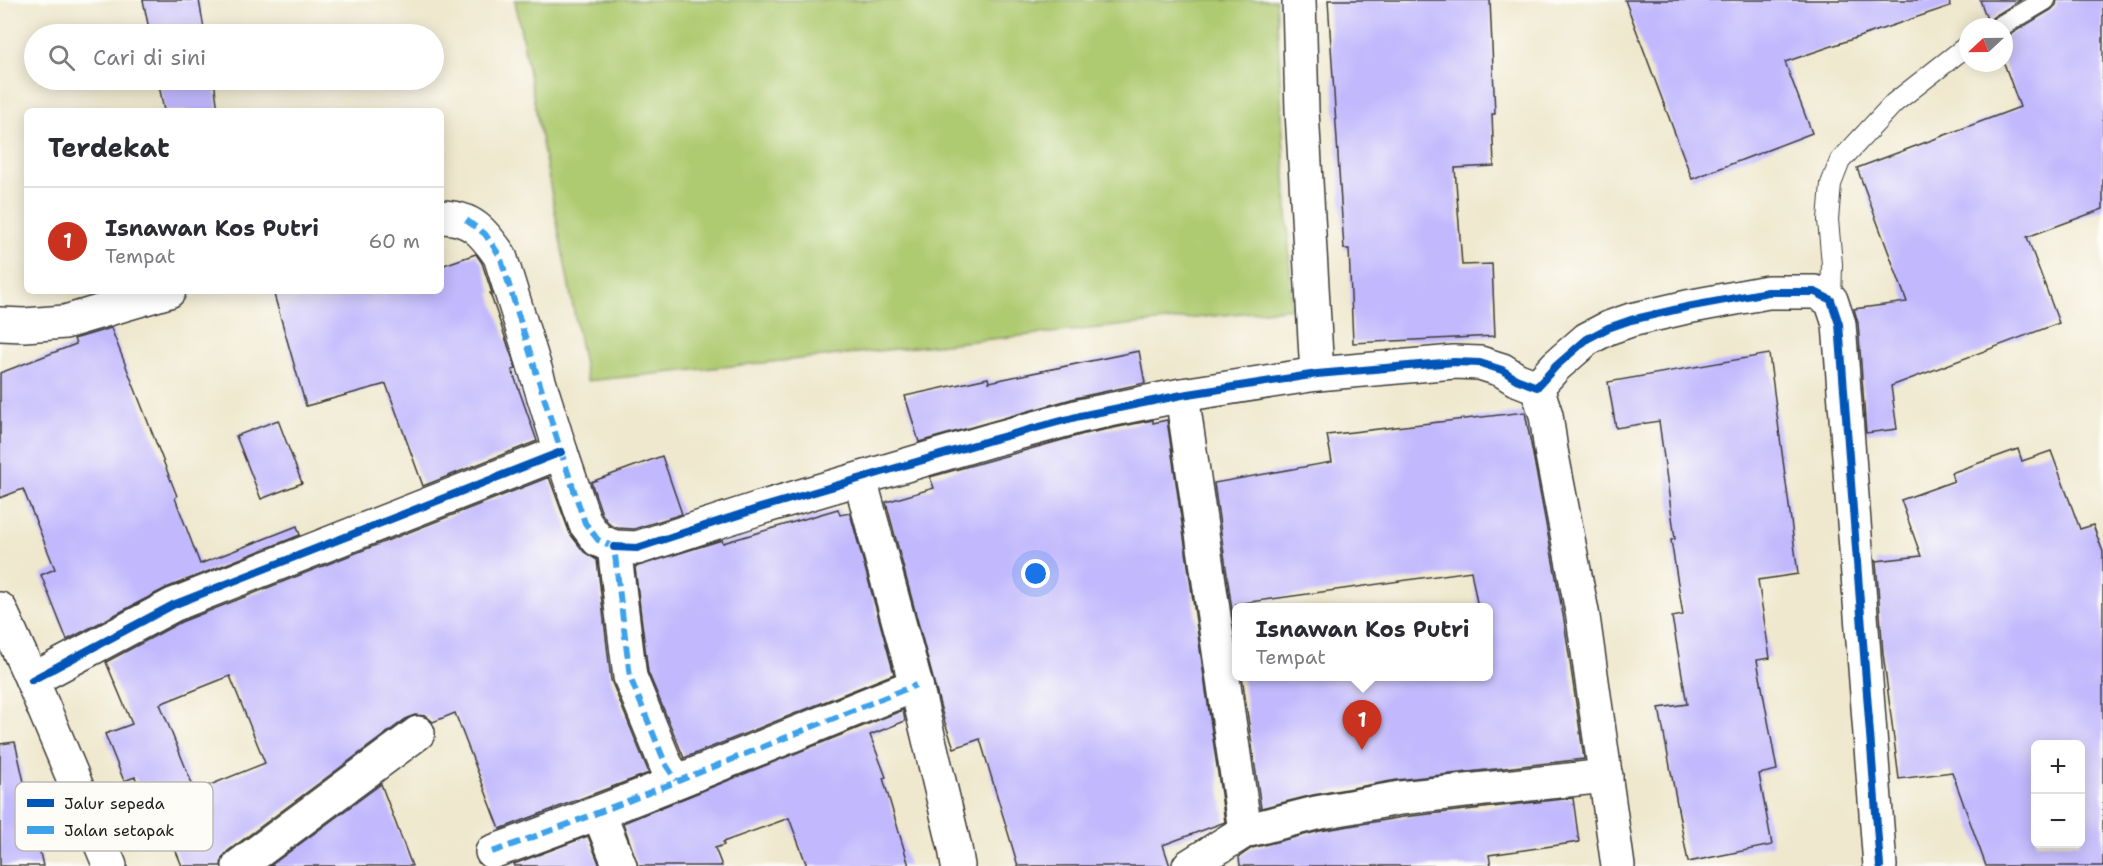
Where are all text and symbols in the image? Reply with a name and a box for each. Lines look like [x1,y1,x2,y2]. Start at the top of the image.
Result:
north arrow [1959,18,2013,72]
search box [24,24,444,90]
icon: search [45,41,78,74]
text: Cari di sini [93,43,206,72]
text: Terdekat [48,130,170,165]
text: Isnawan Kos Putri [105,214,319,243]
text: 1 [63,228,72,254]
text: 60 m [368,228,420,254]
text: Tempat [105,243,175,269]
your location [1021,559,1050,588]
popup [1232,603,1493,681]
text: Isnawan Kos Putri [1255,615,1470,644]
text: Tempat [1255,644,1326,670]
pin: 1 [1342,700,1382,750]
map controls [2031,740,2085,848]
button: + [2031,740,2085,794]
legend [15,782,213,851]
text: Jalur sepeda [64,793,165,814]
button: − [2031,794,2085,848]
text: Jalan setapak [64,820,175,841]

